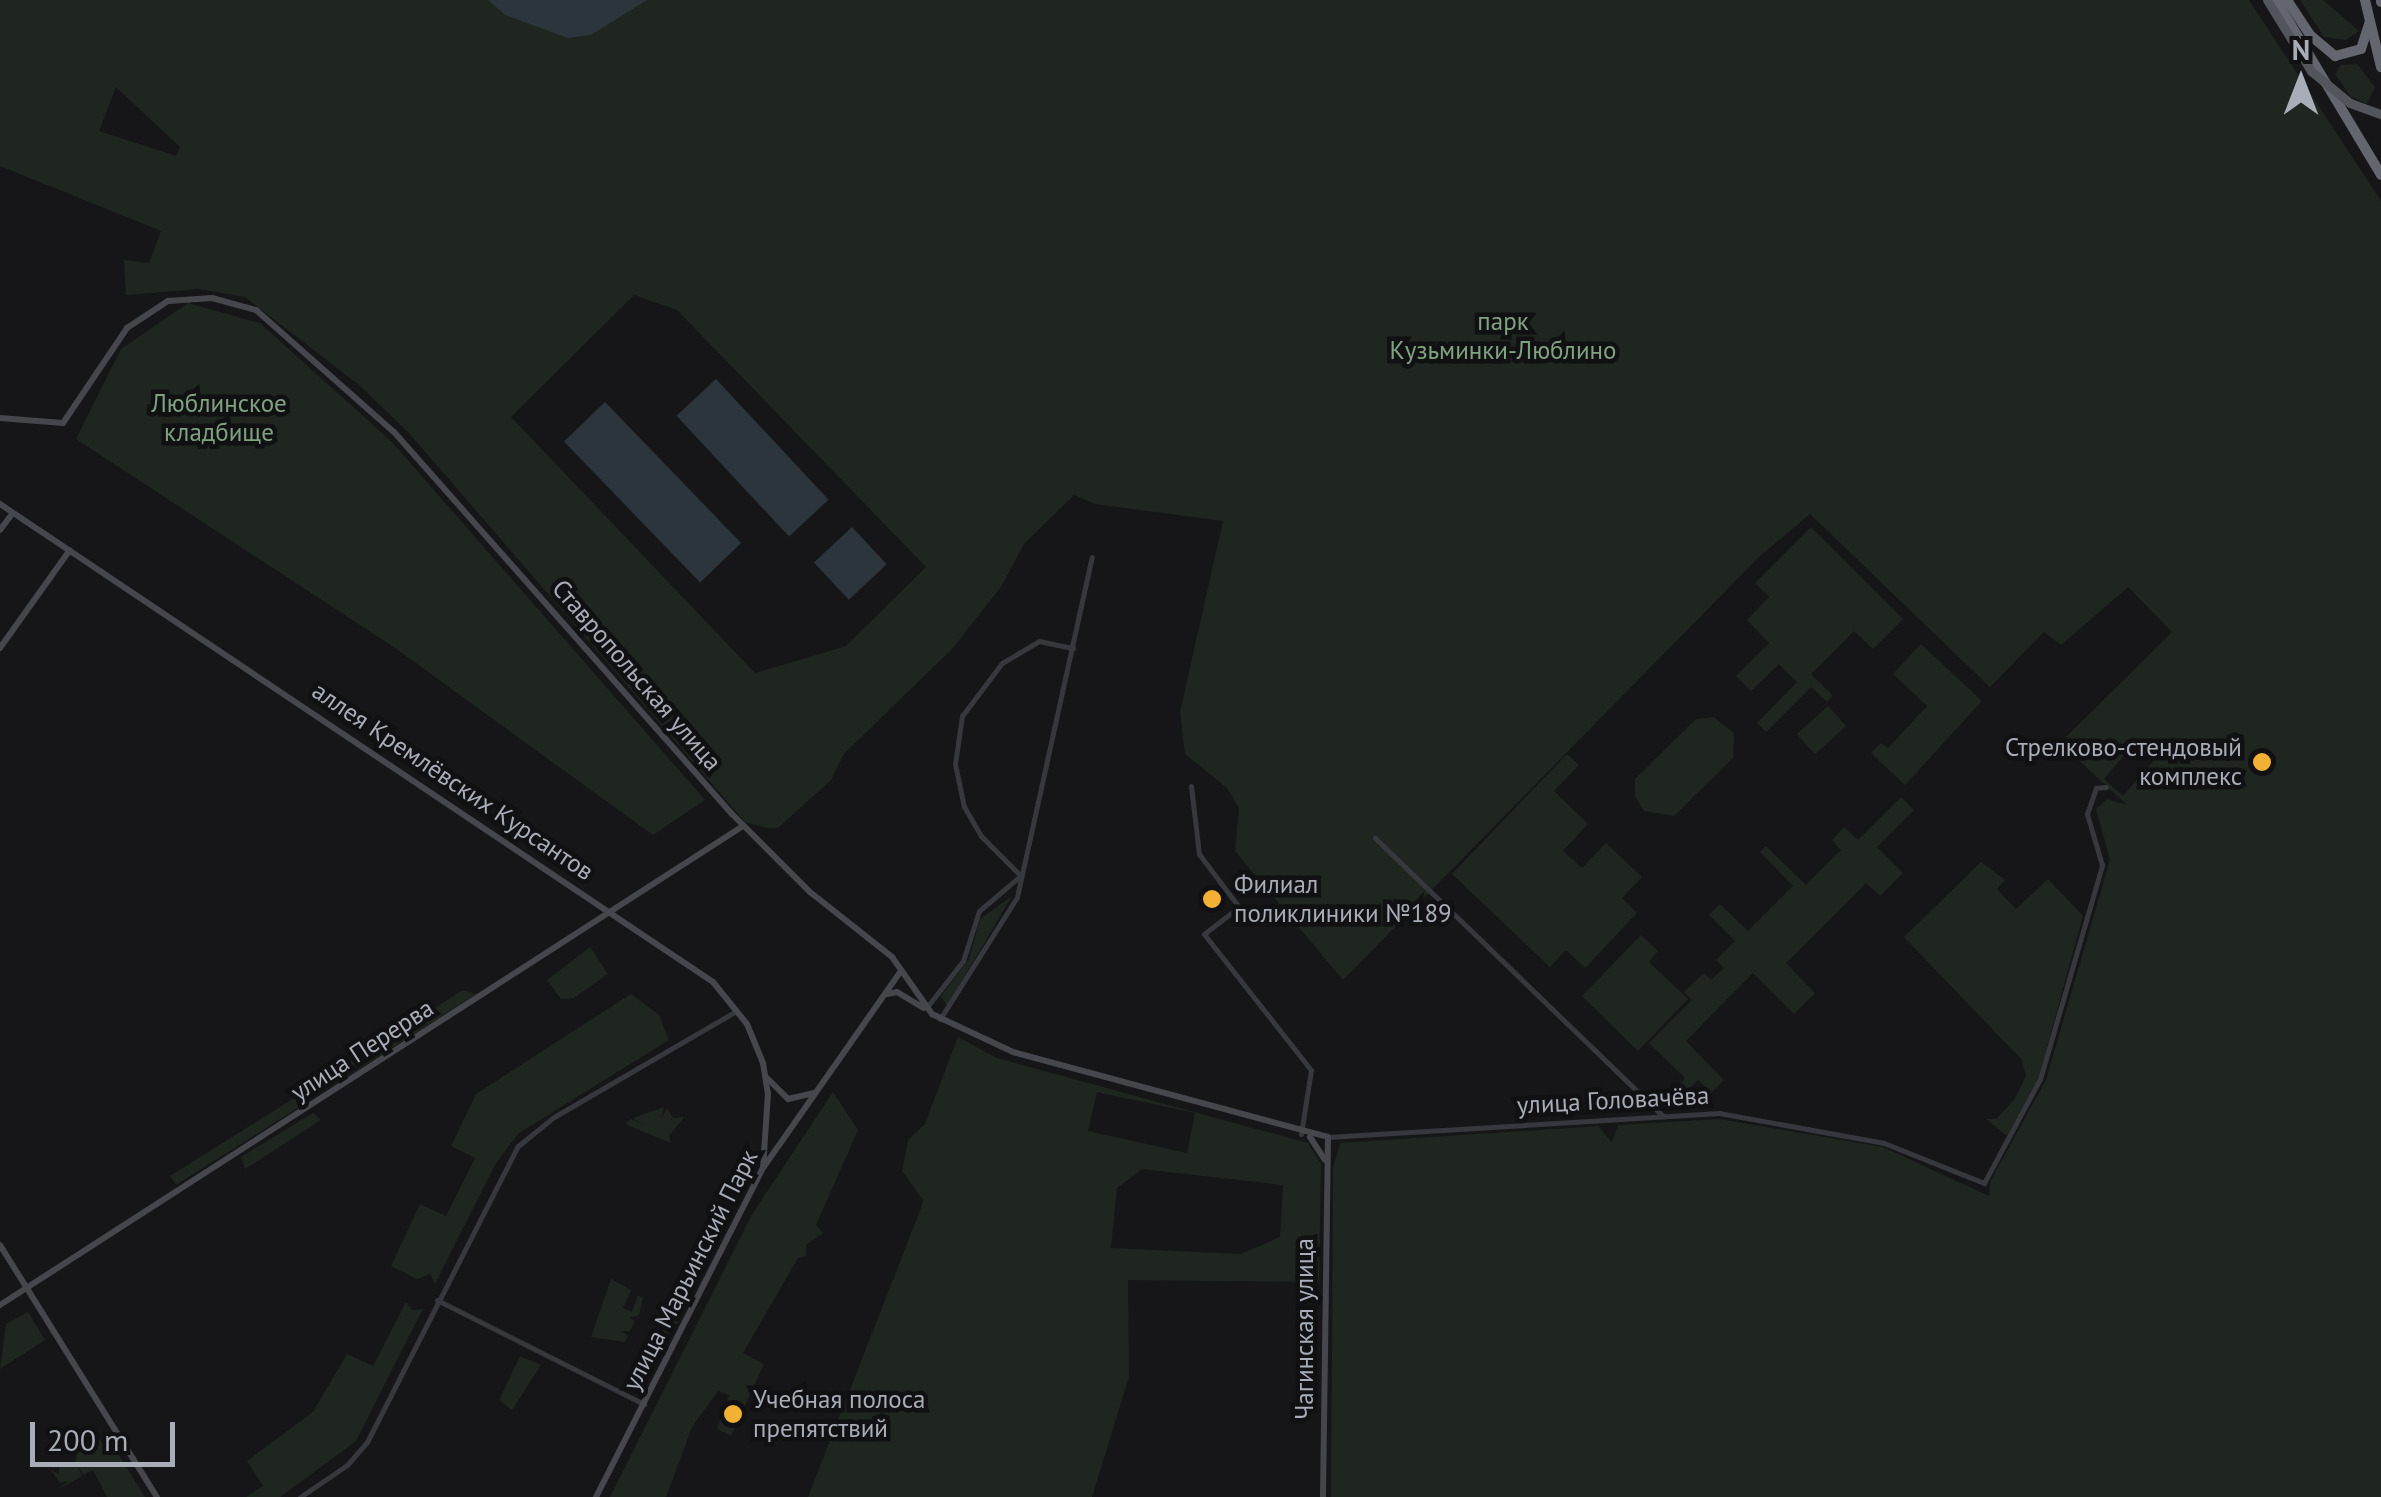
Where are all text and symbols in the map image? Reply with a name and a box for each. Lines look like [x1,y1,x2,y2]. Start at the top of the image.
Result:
north arrow [2251,30,2351,130]
text: N [2292,31,2310,68]
park label: парк Кузьминки-Люблино [1390,307,1616,366]
park label: Люблинское кладбище [151,389,287,448]
street label: Ставропольская улица [546,574,728,776]
street label: аллея Кремлёвских Курсантов [306,675,600,887]
place label: Стрелково-стендовый комплекс [2005,733,2242,792]
marker: Стрелково-стендовый комплекс [2251,751,2273,773]
place label: Филиал поликлиники №189 [1234,870,1452,929]
marker: Филиал поликлиники №189 [1199,886,1225,912]
street label: улица Перерва [285,993,439,1107]
street label: улица Головачёва [1516,1080,1710,1120]
street label: улица Марьинский Парк [616,1145,764,1395]
street label: Чагинская улица [1289,1238,1319,1420]
place label: Учебная полоса препятствий [753,1385,925,1444]
scale bar [35,1402,180,1464]
marker: Учебная полоса препятствий [722,1403,744,1425]
text: 200 m [47,1420,128,1459]

